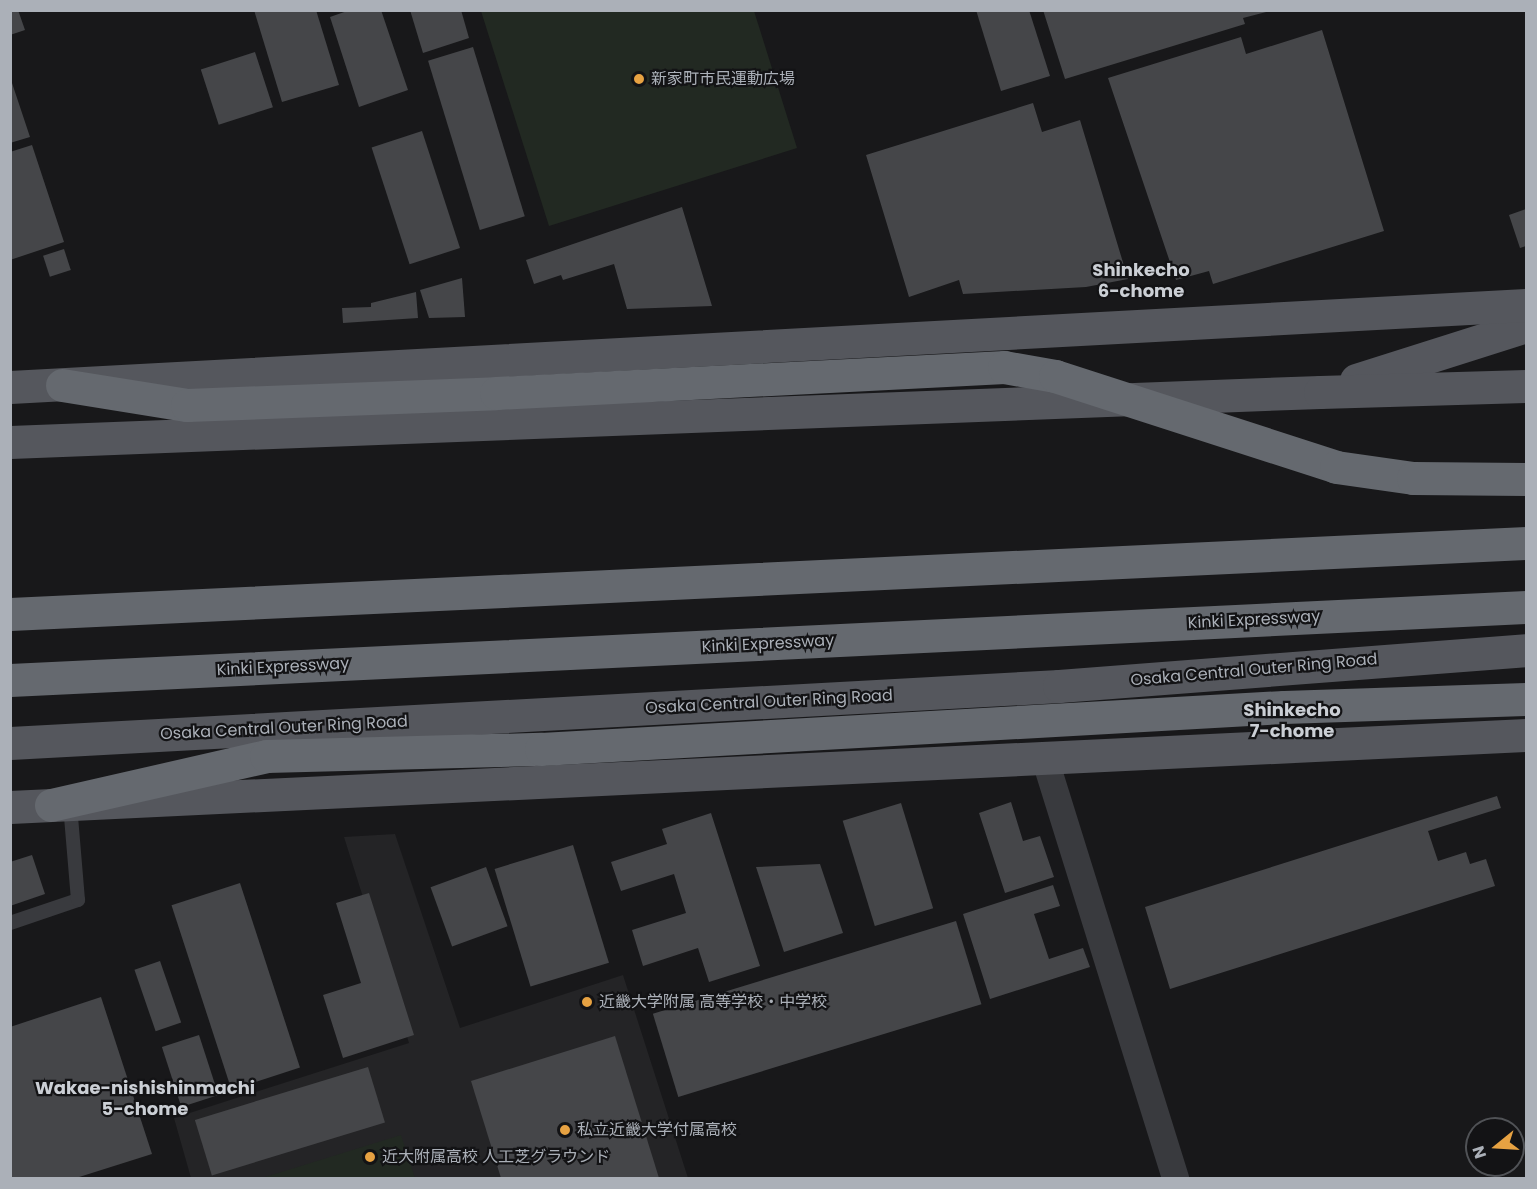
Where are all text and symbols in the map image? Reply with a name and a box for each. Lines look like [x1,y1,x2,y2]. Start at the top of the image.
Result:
place label: 新家町市民運動広場 [651,69,795,89]
marker: 新家町市民運動広場 [632,72,646,86]
district label: Shinkecho 6-chome [1092,260,1190,302]
street label: Kinki Expressway [1187,607,1321,633]
street label: Kinki Expressway [701,631,835,657]
street label: Osaka Central Outer Ring Road [1130,650,1378,690]
street label: Kinki Expressway [216,654,350,680]
street label: Osaka Central Outer Ring Road [645,686,893,718]
district label: Shinkecho 7-chome [1243,700,1341,742]
street label: Osaka Central Outer Ring Road [160,712,408,744]
place label: 近畿大学附属 高等学校・中学校 [599,992,827,1012]
marker: 近畿大学附属 高等学校・中学校 [580,995,594,1009]
district label: Wakae-nishishinmachi 5-chome [35,1078,255,1120]
north arrow [1465,1117,1525,1177]
place label: 私立近畿大学付属高校 [577,1120,737,1140]
marker: 私立近畿大学付属高校 [558,1123,572,1137]
text: N [1467,1143,1492,1161]
place label: 近大附属高校 人工芝グラウンド [382,1147,610,1167]
marker: 近大附属高校 人工芝グラウンド [363,1150,377,1164]

